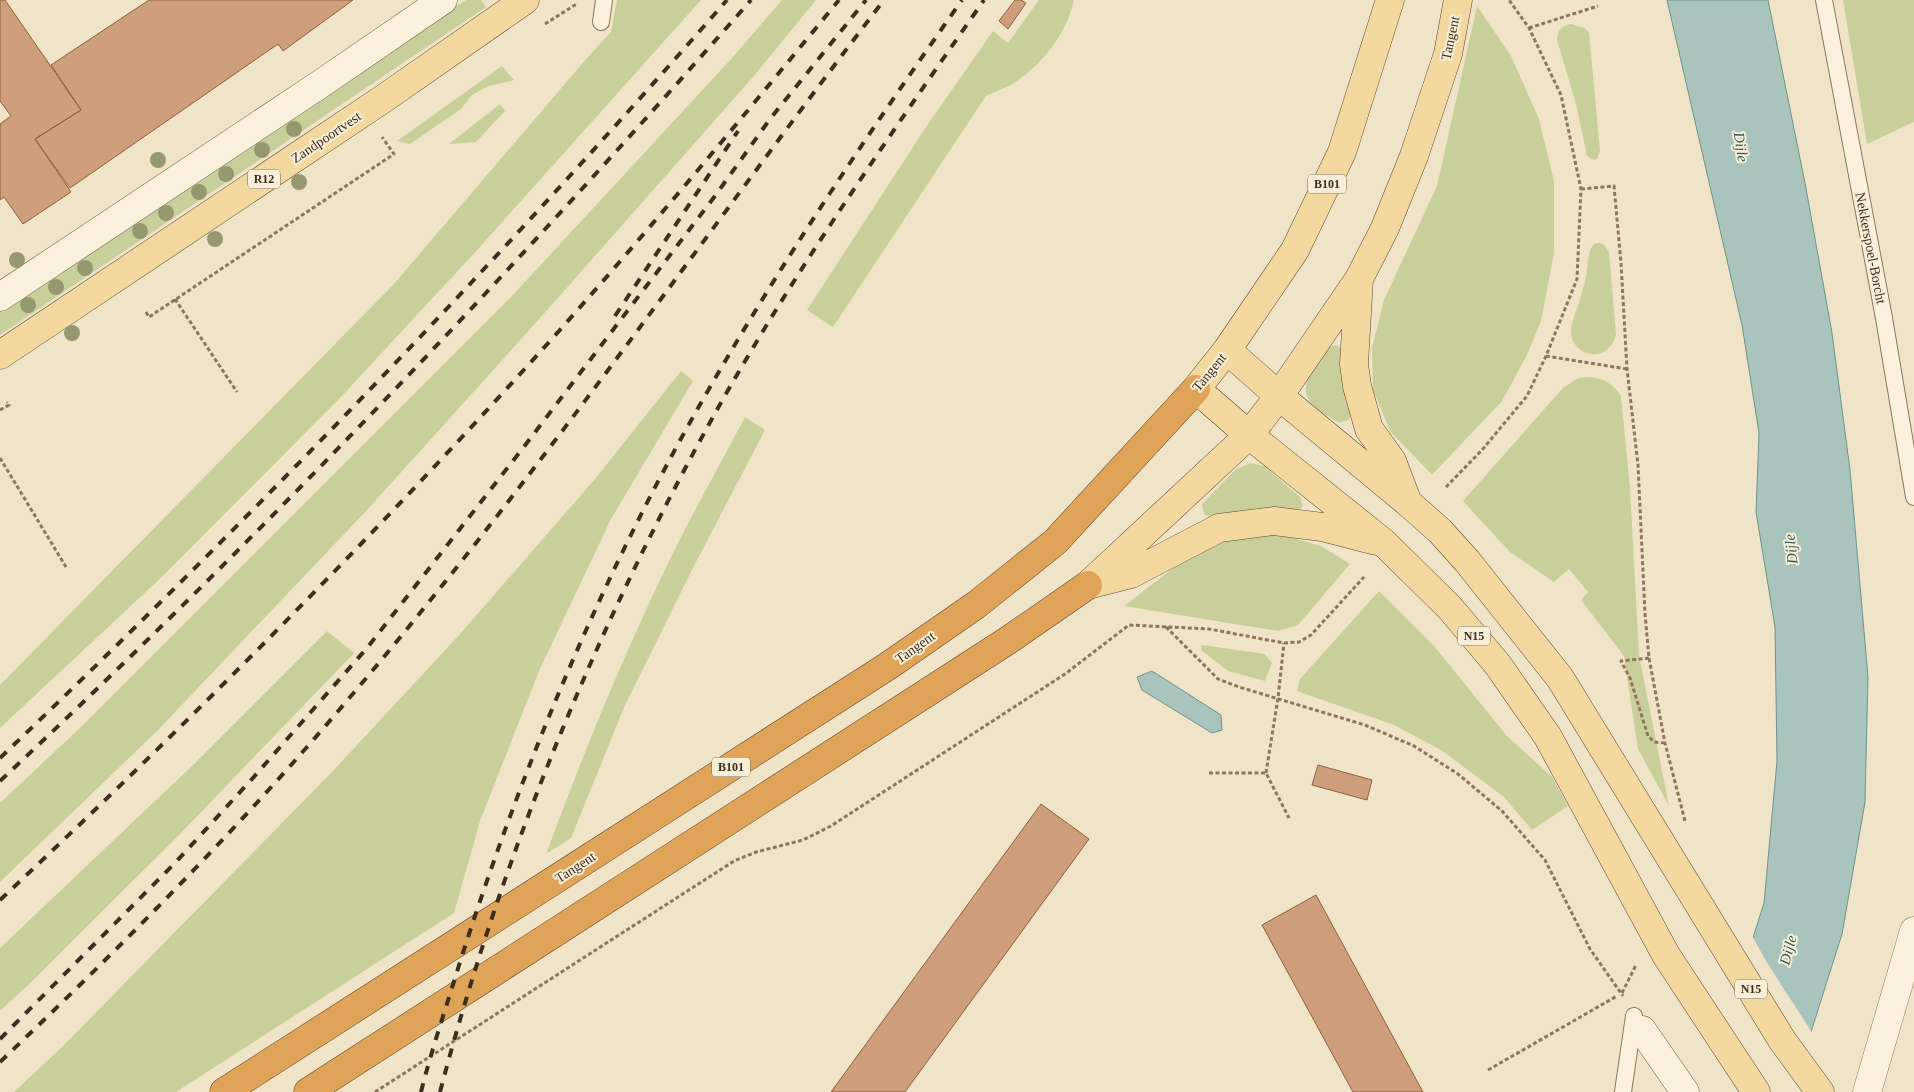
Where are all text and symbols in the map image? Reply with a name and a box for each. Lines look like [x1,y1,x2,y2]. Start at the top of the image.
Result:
street label: Tangent [1438,14,1463,62]
street label: Zandpoortvest [289,109,364,166]
water label: Dijle [1731,130,1751,163]
road number: R12 [248,170,280,188]
road number: B101 [1308,174,1346,193]
street label: Nekkerspoel-Borcht [1852,191,1889,305]
street label: Tangent [1189,350,1229,394]
water label: Dijle [1781,533,1801,566]
road number: N15 [1458,626,1490,646]
street label: Tangent [893,628,938,666]
road number: B101 [712,758,750,776]
street label: Tangent [552,849,598,886]
water label: Dijle [1776,933,1800,968]
road number: N15 [1735,980,1767,999]

